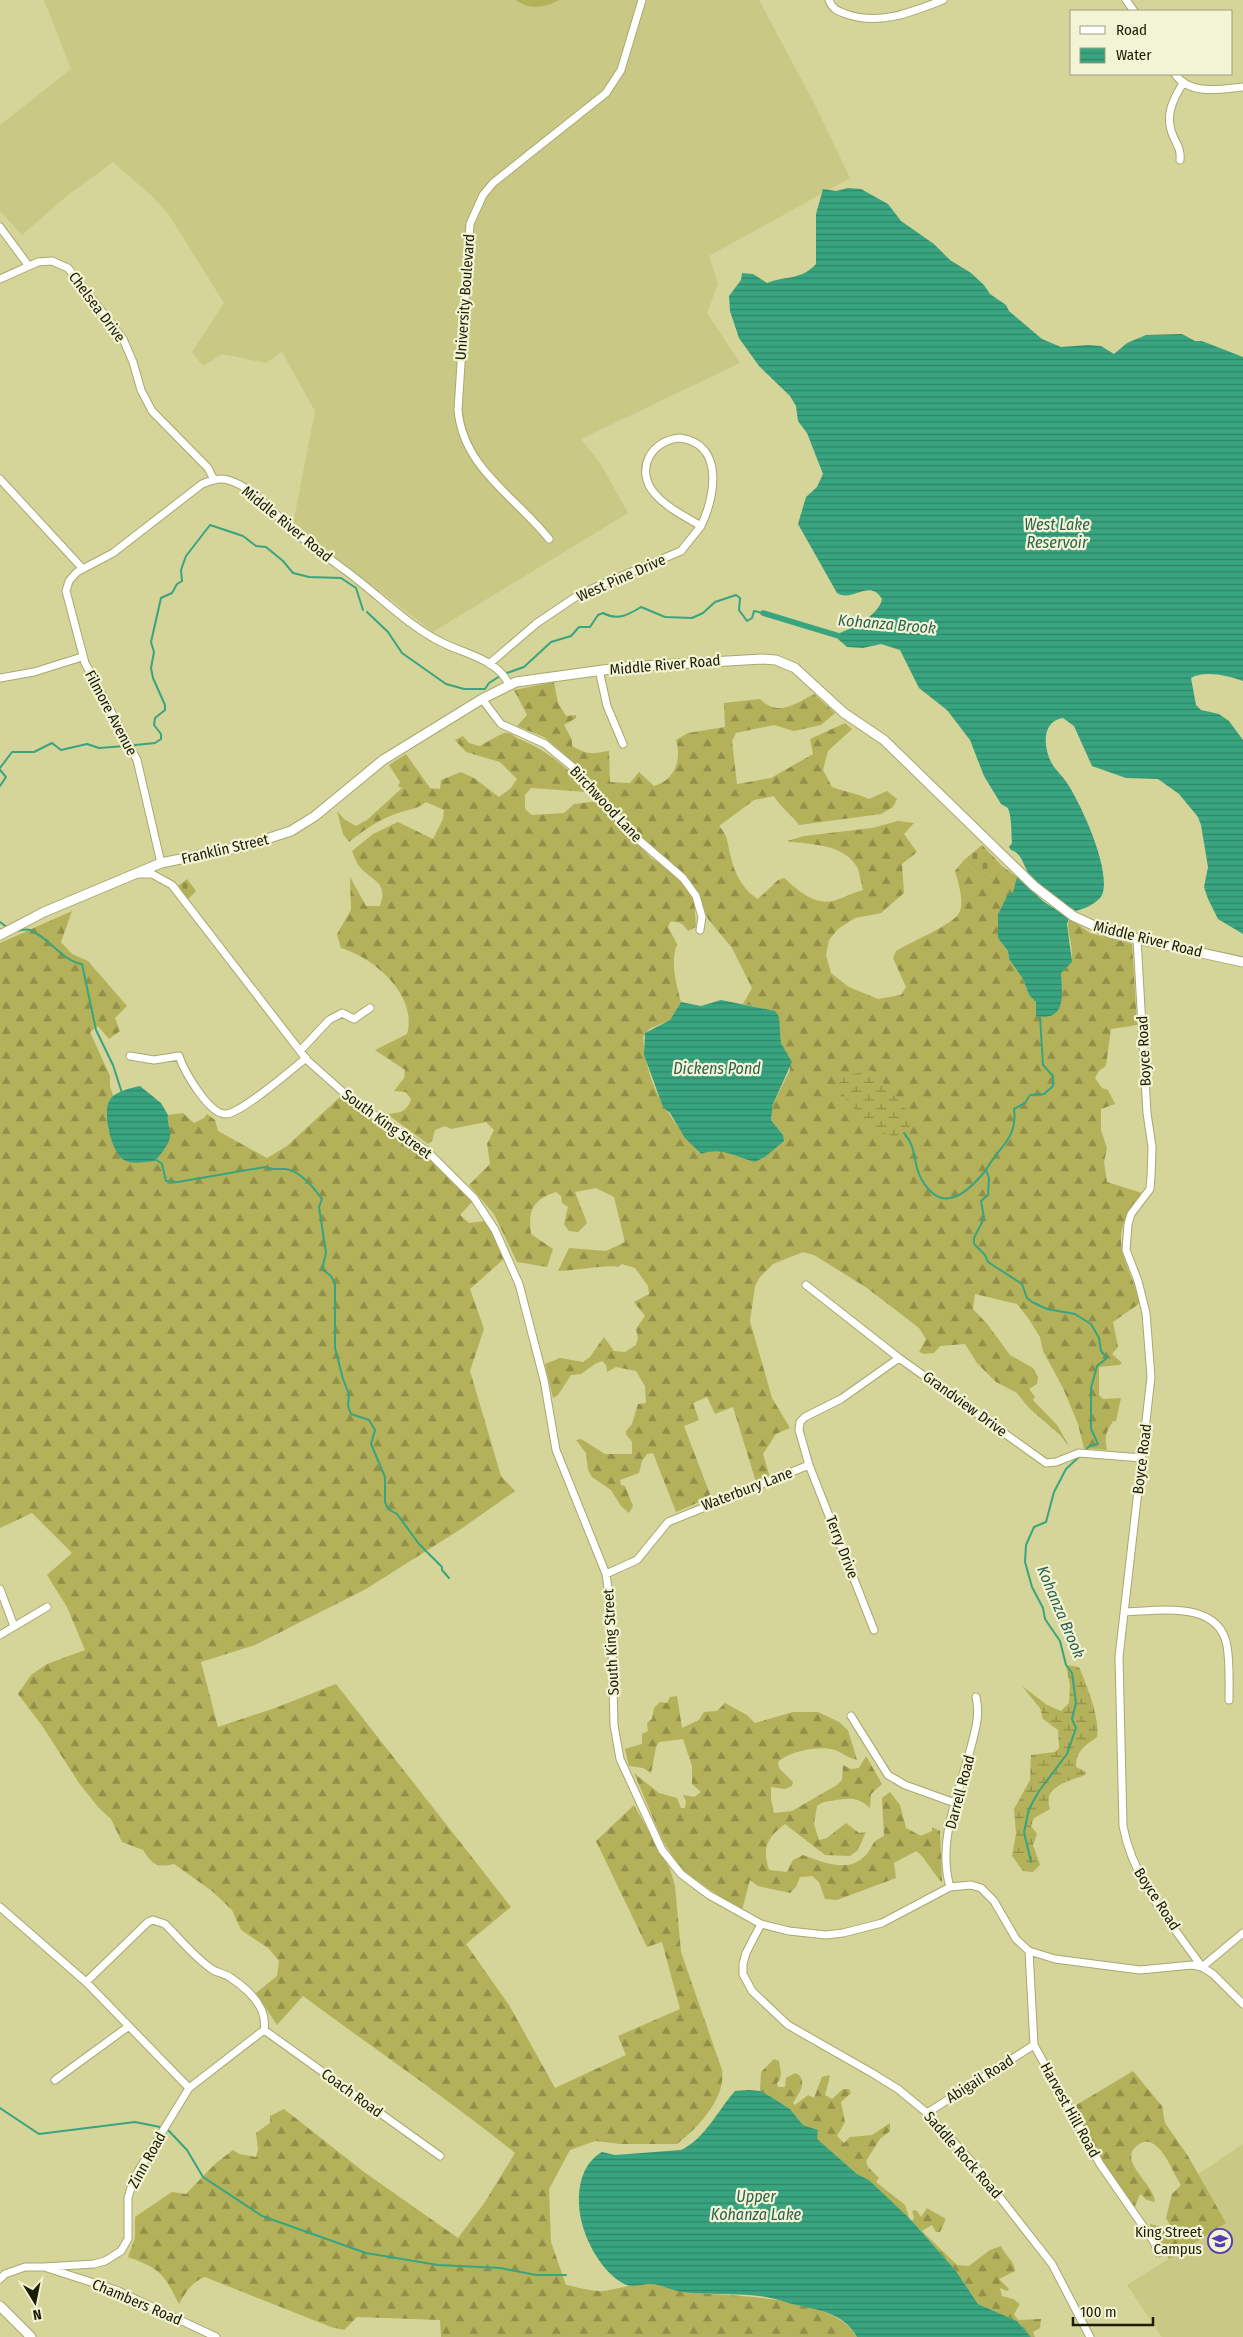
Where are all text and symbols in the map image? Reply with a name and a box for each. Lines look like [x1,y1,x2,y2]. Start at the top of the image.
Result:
legend [1070,10,1233,75]
text: Road [1116,21,1147,39]
text: Water [1116,46,1152,64]
street label: University Boulevard [452,233,478,361]
street label: Chelsea Drive [65,268,129,346]
street label: Middle River Road [238,482,336,566]
water label: West Lake Reservoir [1024,515,1090,552]
street label: West Pine Drive [574,550,668,606]
water label: Kohanza Brook [837,610,937,638]
street label: Middle River Road [609,651,721,679]
street label: Filmore Avenue [81,667,141,759]
street label: Birchwood Lane [566,762,646,846]
street label: Franklin Street [180,830,271,868]
street label: Middle River Road [1092,917,1204,961]
street label: Boyce Road [1133,1015,1155,1087]
water label: Dickens Pond [673,1059,761,1078]
street label: South King Street [339,1085,435,1163]
street label: Grandview Drive [919,1367,1011,1441]
street label: Boyce Road [1129,1423,1155,1495]
street label: Waterbury Lane [699,1463,795,1515]
street label: Terry Drive [822,1513,862,1581]
water label: Kohanza Brook [1033,1563,1089,1661]
street label: South King Street [599,1588,623,1696]
street label: Darrell Road [941,1753,979,1831]
street label: Boyce Road [1130,1864,1184,1934]
street label: Abigail Road [943,2051,1017,2107]
street label: Harvest Hill Road [1036,2059,1104,2161]
street label: Coach Road [318,2065,386,2121]
street label: Saddle Rock Road [920,2108,1006,2202]
street label: Zinn Road [124,2129,170,2191]
water label: Upper Kohanza Lake [711,2187,802,2224]
place label: King Street Campus [1135,2223,1202,2258]
school or university icon: King Street Campus [1207,2228,1233,2254]
street label: Chambers Road [89,2275,185,2329]
north arrow [10,2277,60,2327]
scale bar [1073,2294,1153,2326]
text: 100 m [1080,2303,1117,2321]
text: N [32,2305,43,2323]

